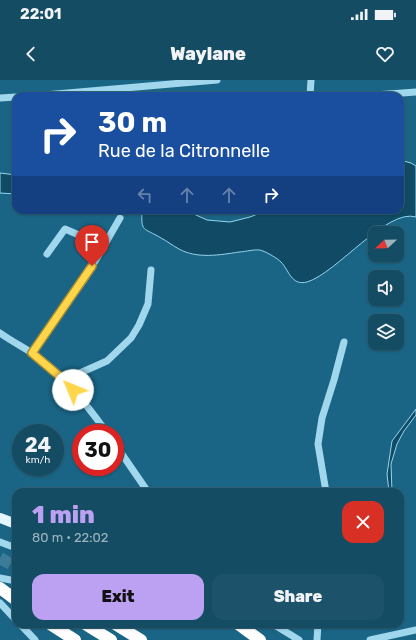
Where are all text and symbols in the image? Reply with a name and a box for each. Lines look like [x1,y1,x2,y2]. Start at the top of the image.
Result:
text: 22:01 [20,5,62,23]
icon: back [20,43,42,65]
text: Waylane [170,43,246,65]
icon: heart [374,43,396,65]
text: 30 m [98,106,167,139]
icon: right [32,108,84,160]
text: Rue de la Citronnelle [98,140,270,162]
icon: left [134,184,156,206]
icon: ahead [176,184,198,206]
icon: ahead [218,184,240,206]
icon: right [260,184,282,206]
pin [75,225,109,266]
north arrow [368,226,404,262]
map controls [368,226,404,350]
icon: arrive [81,231,103,253]
button: sound [368,270,404,306]
button: layers [368,314,404,350]
position arrow [52,369,94,411]
speed limit sign: 30 [72,424,124,476]
text: 24 [25,433,51,457]
text: km/h [26,454,50,466]
text: 1 min [32,501,95,529]
button: close [342,501,384,543]
text: 80 m · 22:02 [32,530,108,545]
button: Exit [32,574,204,620]
button: Share [212,574,384,620]

